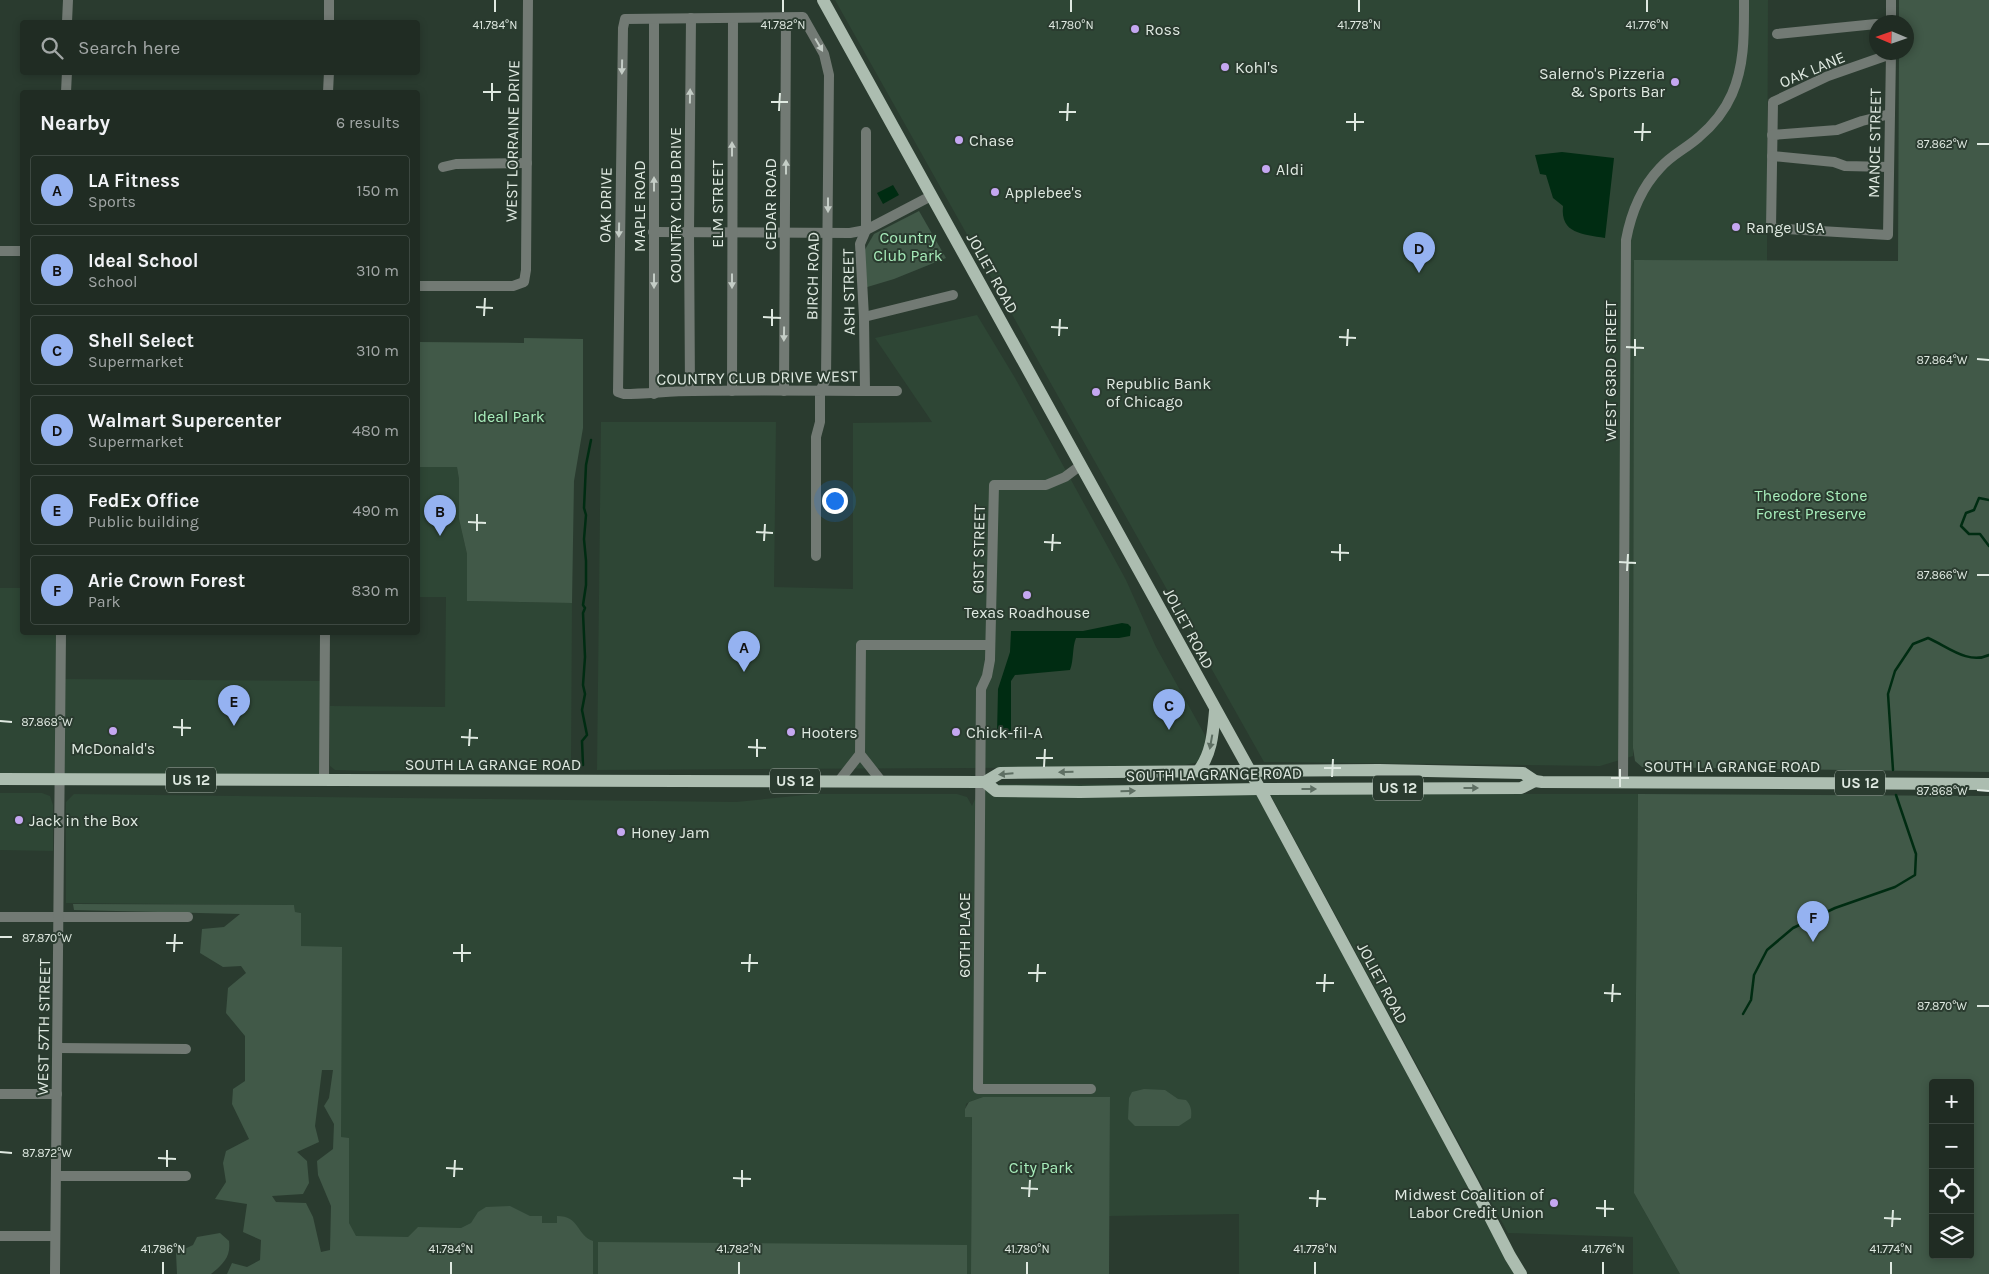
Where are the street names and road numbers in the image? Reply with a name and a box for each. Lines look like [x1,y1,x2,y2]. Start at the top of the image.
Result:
street label: OAK LANE [1776,47,1848,92]
street label: WEST LORRAINE DRIVE [502,60,523,222]
street label: MANCE STREET [1864,88,1885,198]
street label: COUNTRY CLUB DRIVE [666,127,685,283]
street label: CEDAR ROAD [761,158,780,250]
street label: MAPLE ROAD [630,160,649,252]
street label: ELM STREET [708,160,727,248]
street label: OAK DRIVE [595,167,616,243]
street label: JOLIET ROAD [963,230,1023,317]
street label: BIRCH ROAD [802,232,823,320]
street label: ASH STREET [838,248,859,336]
street label: WEST 63RD STREET [1601,300,1620,442]
street label: COUNTRY CLUB DRIVE WEST [656,366,858,389]
street label: 61ST STREET [968,504,989,594]
street label: JOLIET ROAD [1159,584,1218,672]
street label: SOUTH LA GRANGE ROAD [405,755,581,774]
street label: SOUTH LA GRANGE ROAD [1644,757,1820,776]
street label: SOUTH LA GRANGE ROAD [1126,763,1302,786]
road number: US 12 [166,768,216,792]
road number: US 12 [770,768,820,794]
road number: US 12 [1835,770,1885,796]
road number: US 12 [1373,776,1423,800]
street label: 60TH PLACE [955,892,974,978]
street label: JOLIET ROAD [1353,939,1412,1027]
street label: WEST 57TH STREET [33,958,54,1096]

